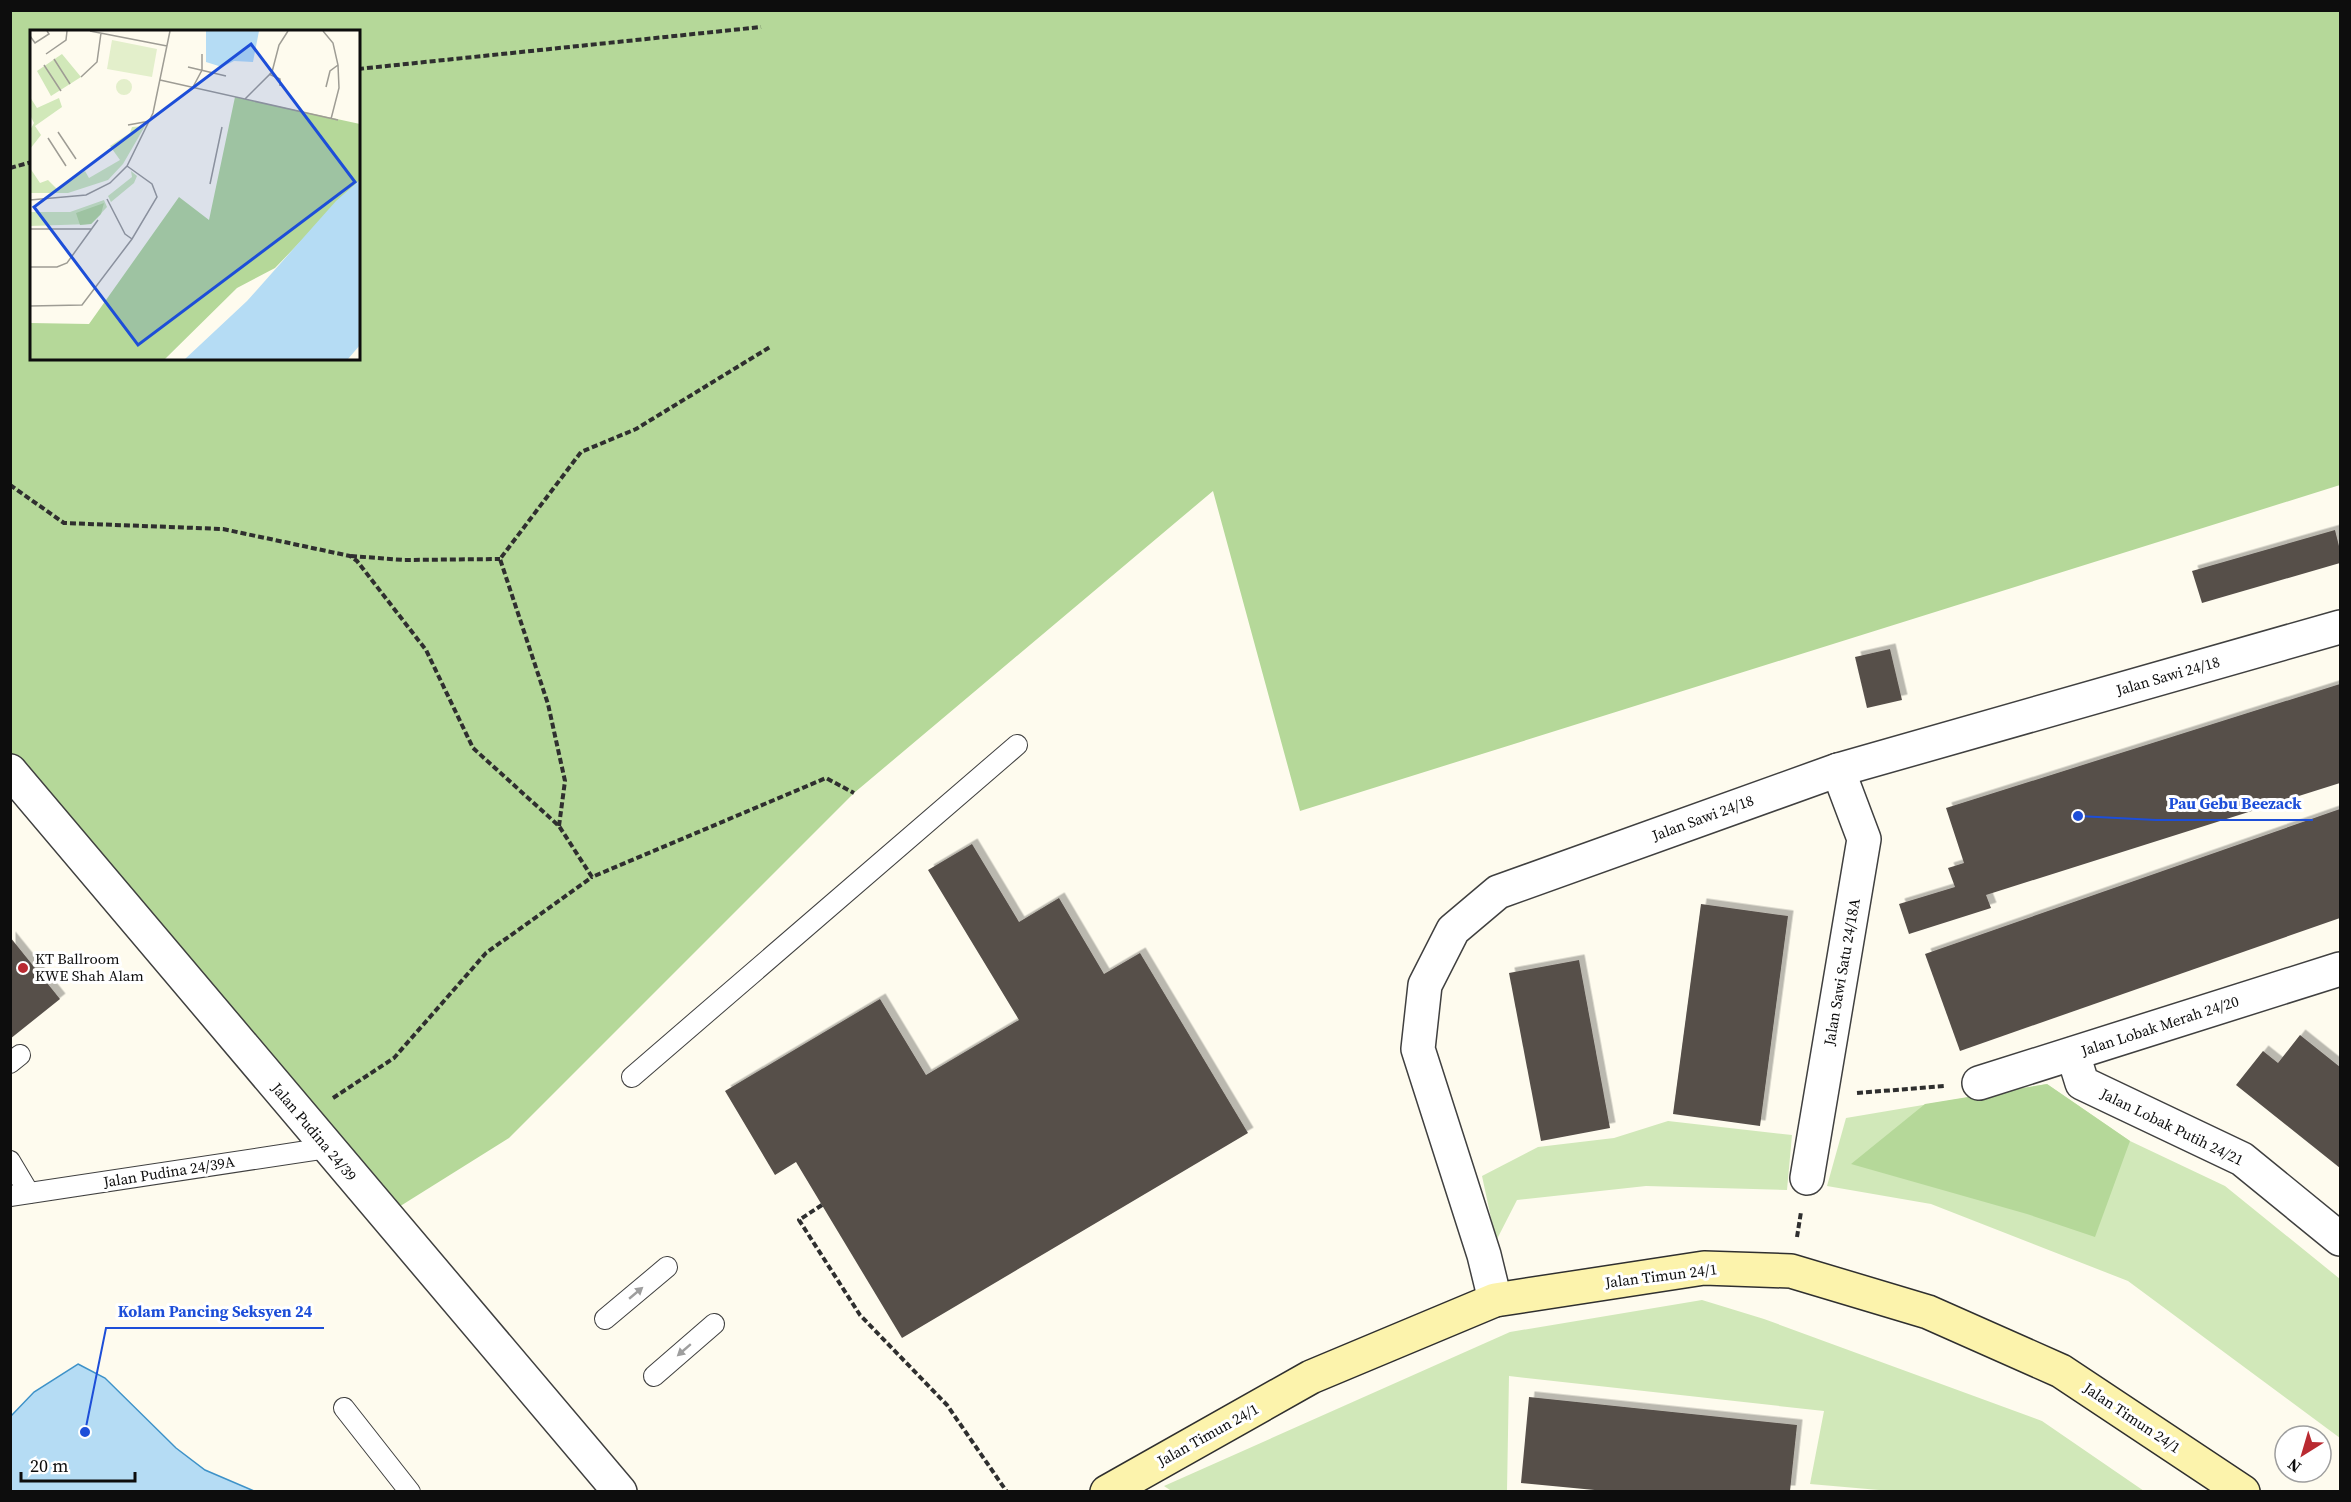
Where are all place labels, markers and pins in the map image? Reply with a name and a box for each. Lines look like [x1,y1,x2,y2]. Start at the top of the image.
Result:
callout: Pau Gebu Beezack [2156,786,2313,820]
place label: KT Ballroom KWE Shah Alam [35,948,144,986]
marker: KT Ballroom KWE Shah Alam [16,961,30,975]
callout: Kolam Pancing Seksyen 24 [106,1294,324,1328]

